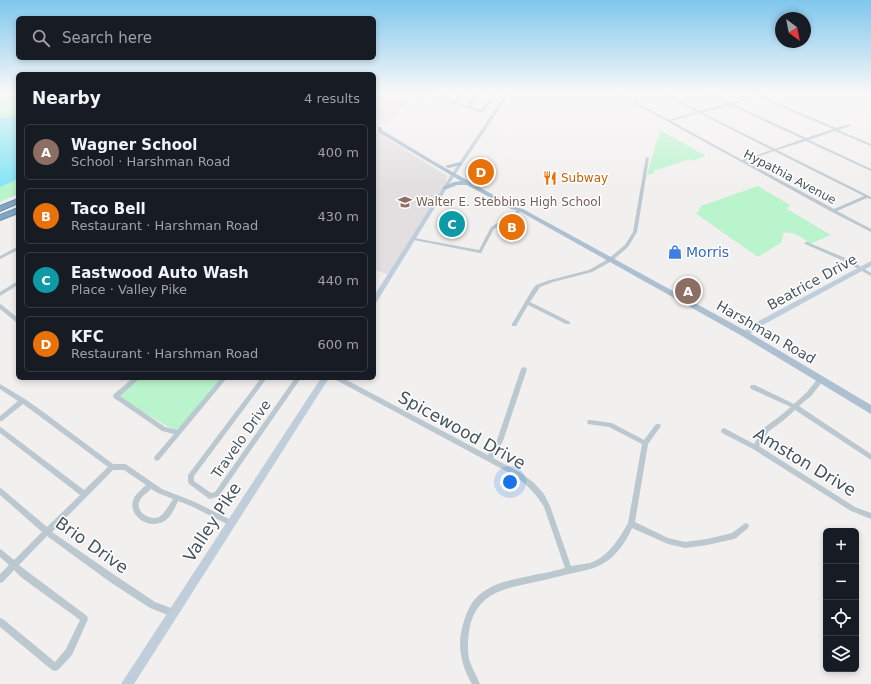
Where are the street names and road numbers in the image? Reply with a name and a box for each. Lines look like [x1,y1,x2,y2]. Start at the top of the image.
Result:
street label: Hypathia Avenue [741,147,839,207]
street label: Beatrice Drive [764,251,860,313]
street label: Harshman Road [714,297,818,367]
street label: Spicewood Drive [395,387,529,473]
street label: Travelo Drive [207,397,274,482]
street label: Amston Drive [750,424,860,500]
street label: Valley Pike [179,479,245,565]
street label: Brio Drive [52,513,132,577]

